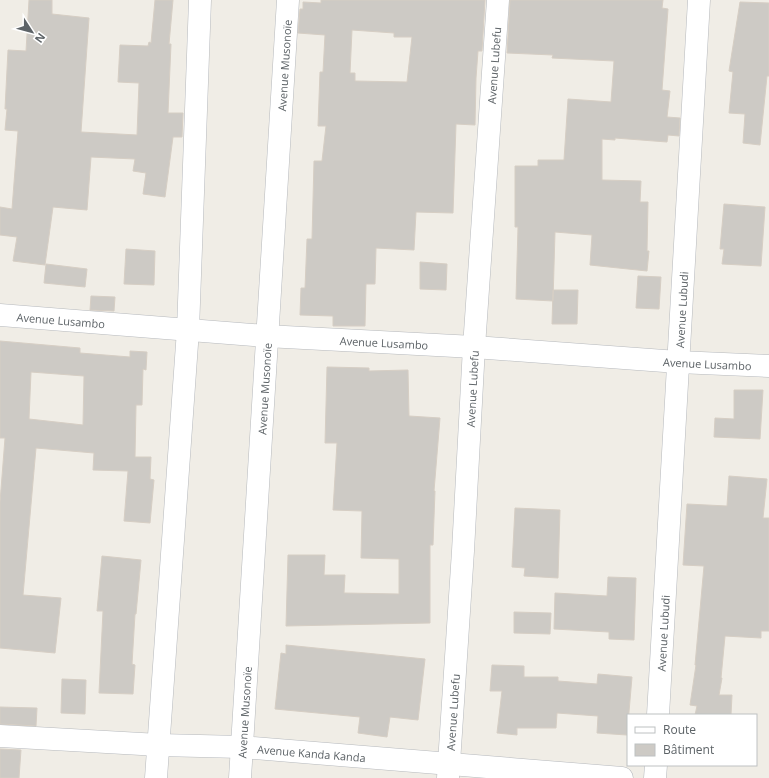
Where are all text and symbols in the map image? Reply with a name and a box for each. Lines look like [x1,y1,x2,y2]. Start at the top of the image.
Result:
north arrow [12,12,52,52]
street label: Avenue Musonoïe [274,19,294,112]
street label: Avenue Lubefu [483,26,504,104]
text: N [32,30,49,46]
street label: Avenue Lubudi [672,271,691,348]
street label: Avenue Lusambo [16,309,106,331]
street label: Avenue Lusambo [339,332,429,352]
street label: Avenue Musonoïe [254,342,274,435]
street label: Avenue Lubefu [462,350,481,428]
street label: Avenue Lusambo [663,353,752,373]
street label: Avenue Lubudi [653,594,672,672]
street label: Avenue Musonoïe [234,666,254,759]
street label: Avenue Lubefu [442,673,462,751]
legend [627,714,757,766]
text: Route [663,721,696,738]
street label: Avenue Kanda Kanda [257,741,366,765]
text: Bâtiment [663,741,714,758]

